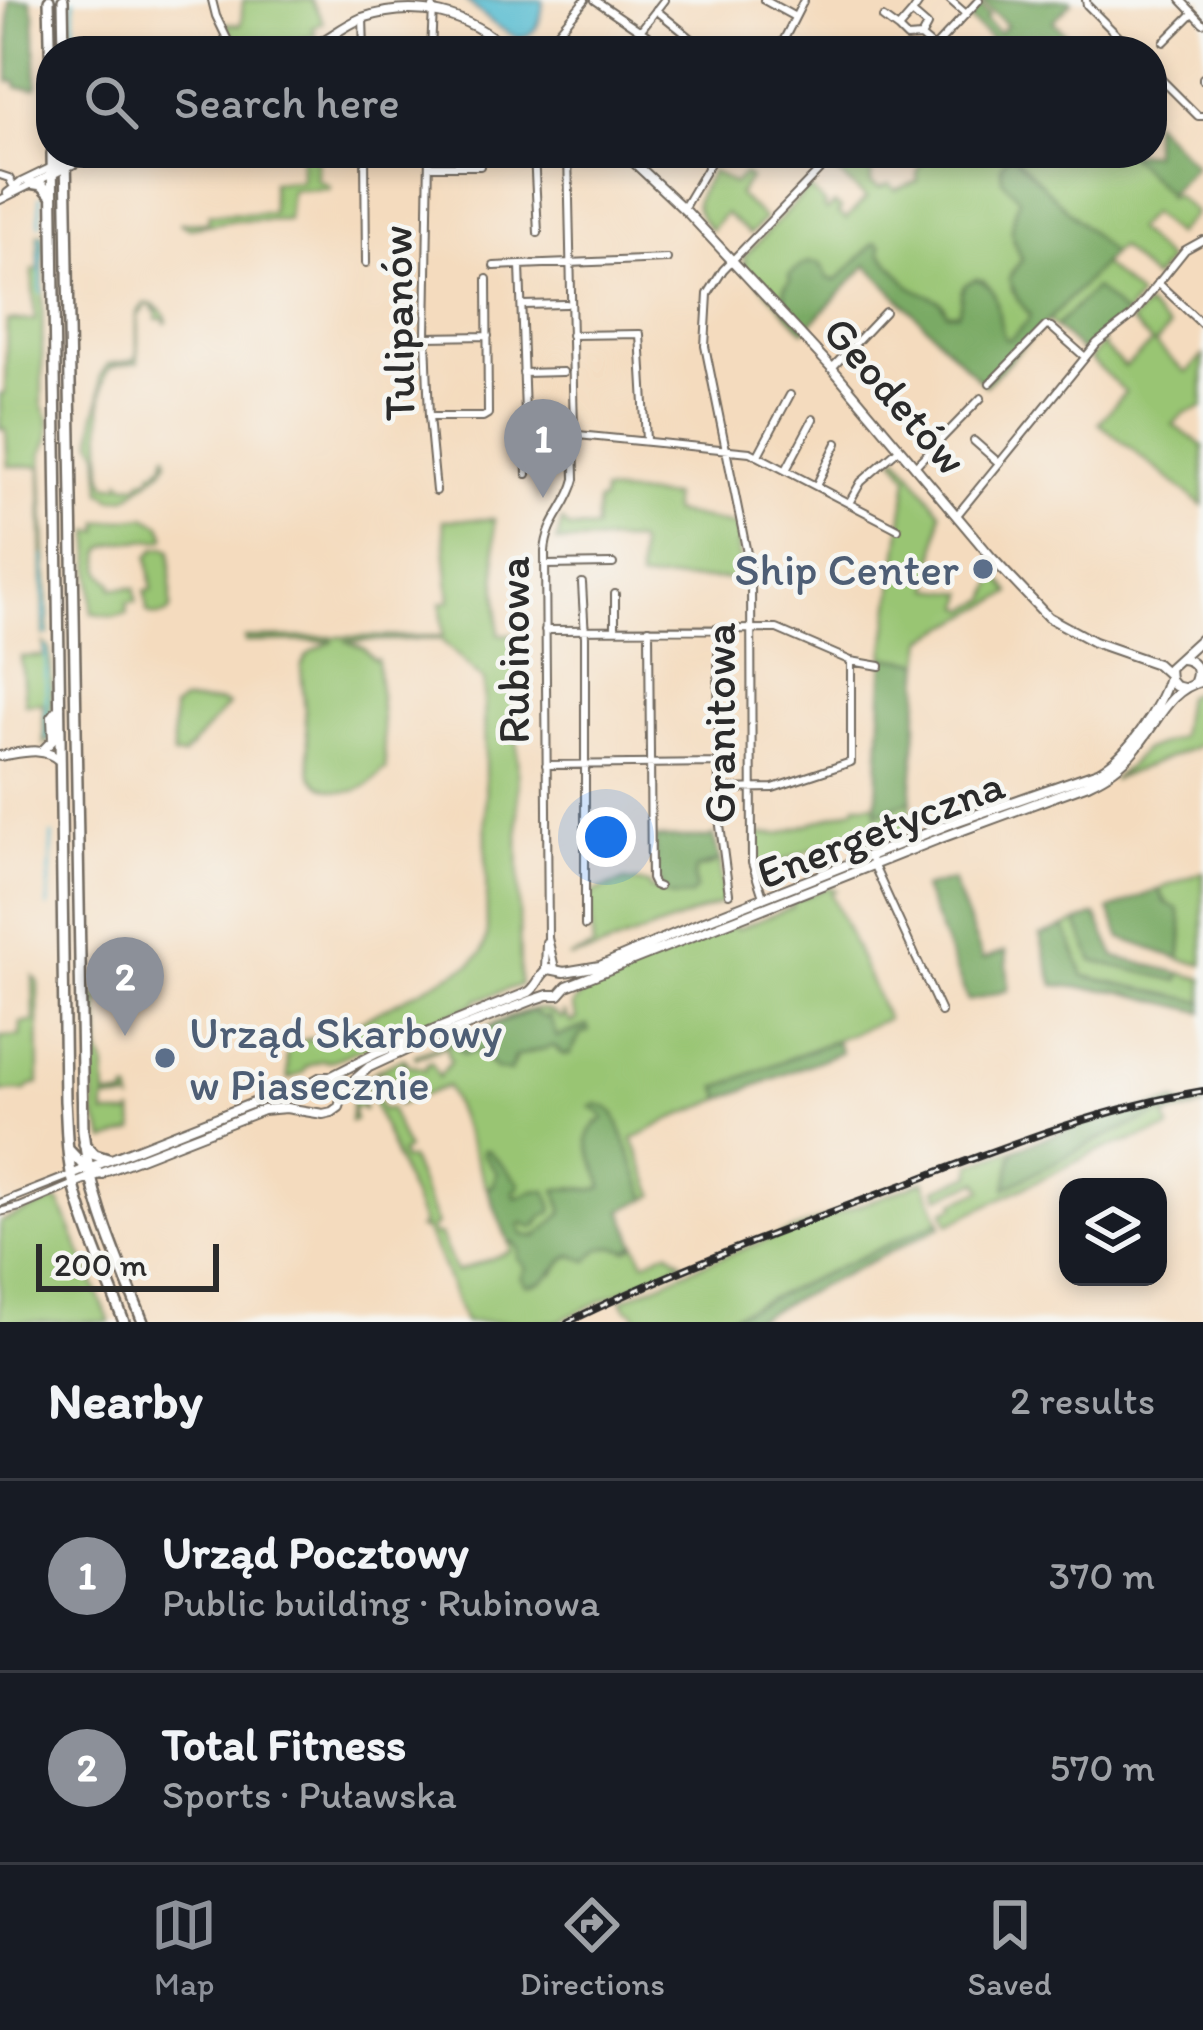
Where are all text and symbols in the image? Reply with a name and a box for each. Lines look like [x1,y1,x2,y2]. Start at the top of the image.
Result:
search box [36,36,1167,168]
icon: search [78,69,144,135]
text: Search here [174,75,400,129]
street label: Tulipanów [368,225,426,421]
street label: Geodetów [813,305,979,485]
pin: 1 [504,399,582,498]
place label: Ship Center [734,542,959,596]
street label: Rubinowa [486,556,540,744]
marker: Ship Center [970,556,996,582]
street label: Granitowa [692,622,746,824]
street label: Energetyczna [749,756,1011,900]
your location [576,807,636,867]
pin: 2 [86,937,164,1036]
place label: Urząd Skarbowy w Piasecznie [189,1005,502,1111]
marker: Urząd Skarbowy w Piasecznie [152,1045,178,1071]
map controls [1059,1178,1167,1286]
button: layers [1059,1178,1167,1286]
scale bar [36,1238,219,1291]
text: 200 m [54,1245,147,1284]
text: Nearby [48,1370,203,1431]
text: 2 results [1010,1377,1155,1424]
text: Urząd Pocztowy [162,1525,469,1579]
text: 1 [78,1552,96,1599]
text: 370 m [1049,1552,1155,1599]
text: Public building · Rubinowa [162,1579,600,1626]
text: Total Fitness [162,1717,406,1771]
text: 2 [77,1744,97,1791]
text: 570 m [1050,1744,1155,1791]
text: Sports · Puławska [162,1771,457,1818]
tab: Map [151,1892,217,2003]
tab: Directions [520,1892,665,2003]
tab: Saved [968,1892,1052,2003]

